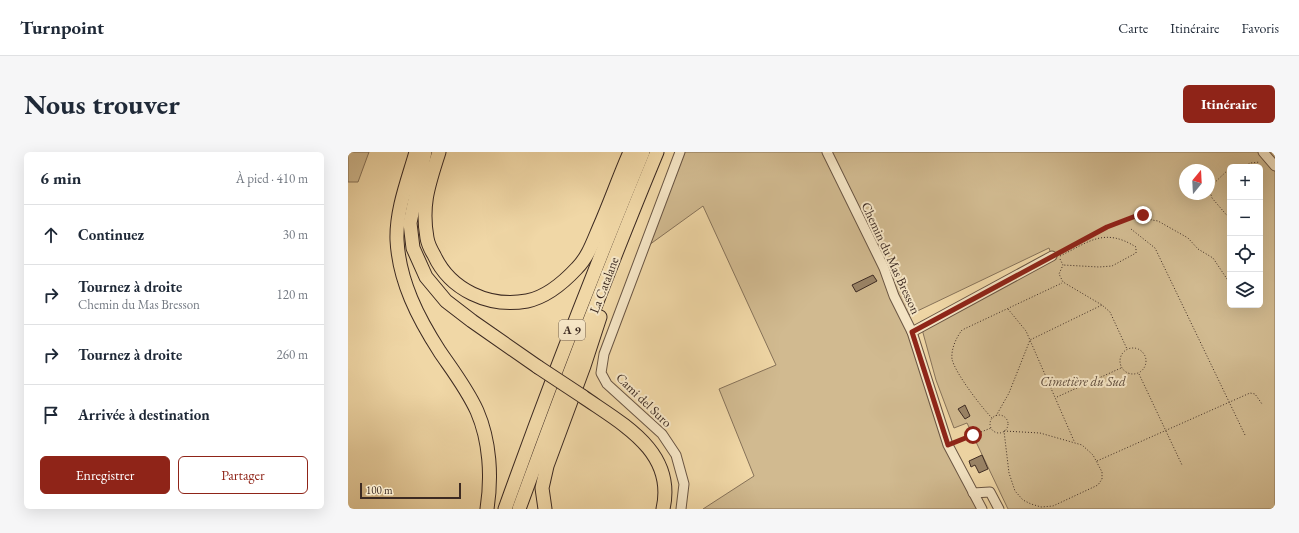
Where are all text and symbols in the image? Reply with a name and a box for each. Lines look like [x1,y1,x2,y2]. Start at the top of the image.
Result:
text: Turnpoint [20,15,104,40]
text: Carte [1118,19,1148,37]
text: Itinéraire [1170,19,1220,37]
text: Favoris [1242,19,1279,37]
button: Itinéraire [1183,85,1275,123]
text: Nous trouver [24,86,180,122]
north arrow [1179,164,1215,200]
map controls [1227,164,1263,308]
button: + [1227,164,1263,200]
text: 6 min [40,167,81,189]
text: À pied · 410 m [236,170,308,187]
street label: Chemin du Mas Bresson [858,199,925,317]
button: − [1227,200,1263,236]
route end [1134,206,1152,224]
icon: ahead [40,224,62,246]
text: Continuez [78,225,144,244]
text: 30 m [283,226,308,243]
button: locate [1227,236,1263,272]
street label: La Catalane [585,254,623,316]
button: layers [1227,272,1263,308]
text: Tournez à droite [78,277,182,296]
icon: right [40,284,62,306]
text: 120 m [277,286,308,303]
text: Chemin du Mas Bresson [78,296,200,313]
road number: A 9 [559,320,585,340]
icon: right [40,344,62,366]
text: Tournez à droite [78,345,182,364]
text: 260 m [277,346,308,363]
street label: Cami del Suro [612,369,676,431]
park label: Cimetière du Sud [1040,373,1126,390]
icon: arrive [40,404,62,426]
text: Arrivée à destination [78,405,210,424]
route start [964,426,982,444]
button: Enregistrer [40,456,170,494]
button: Partager [178,456,308,494]
scale bar [360,481,461,500]
text: 100 m [366,483,393,497]

